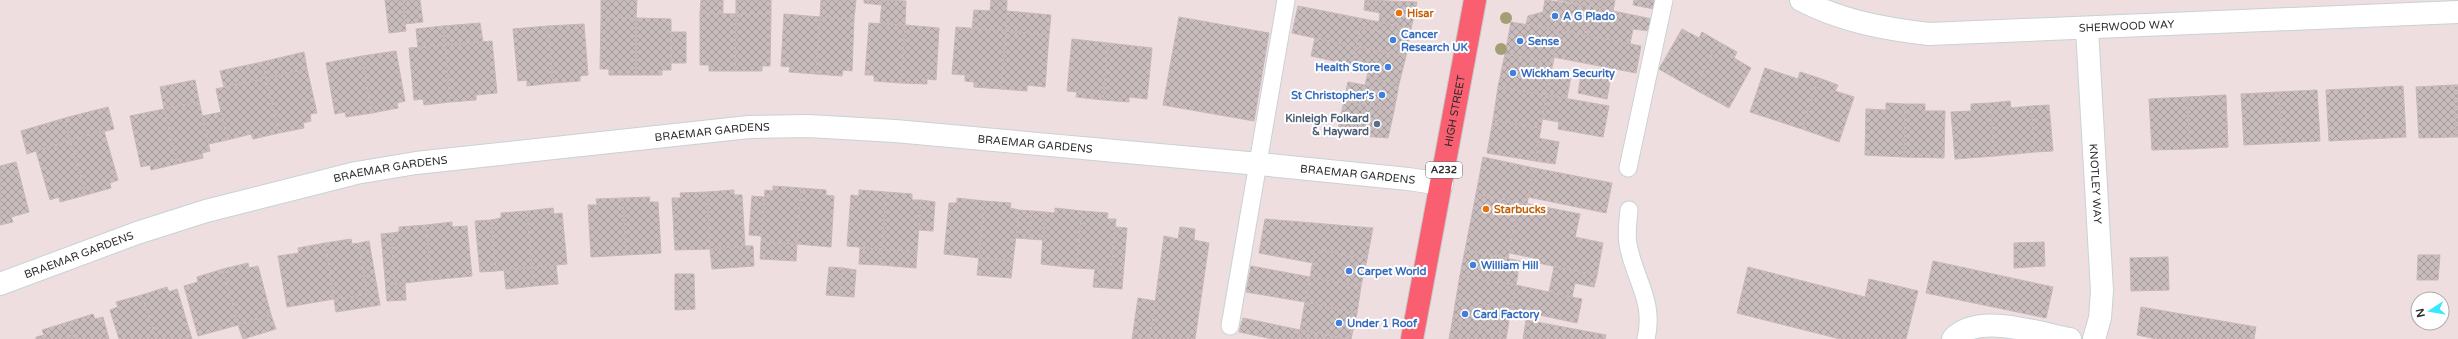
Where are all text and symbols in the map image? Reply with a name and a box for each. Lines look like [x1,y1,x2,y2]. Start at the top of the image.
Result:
place label: Hisar [1407,7,1434,20]
marker: Hisar [1394,8,1404,18]
place label: A G Plado [1563,10,1615,23]
marker: A G Plado [1550,11,1560,21]
street label: SHERWOOD WAY [2078,17,2175,34]
place label: Cancer Research UK [1401,28,1469,54]
marker: Cancer Research UK [1388,35,1398,45]
place label: Sense [1528,35,1560,48]
marker: Sense [1515,36,1525,46]
place label: Health Store [1315,61,1381,74]
marker: Health Store [1383,62,1393,72]
place label: Wickham Security [1521,67,1615,81]
marker: Wickham Security [1508,68,1518,78]
street label: HIGH STREET [1441,74,1467,148]
place label: St Christopher's [1291,89,1375,103]
marker: St Christopher's [1377,90,1387,100]
place label: Kinleigh Folkard & Hayward [1285,112,1369,139]
marker: Kinleigh Folkard & Hayward [1372,119,1382,129]
street label: BRAEMAR GARDENS [654,120,770,144]
street label: BRAEMAR GARDENS [977,132,1094,155]
street label: KNOTLEY WAY [2087,143,2105,224]
street label: BRAEMAR GARDENS [332,153,448,185]
street label: BRAEMAR GARDENS [1300,162,1416,187]
road number: A232 [1426,162,1462,178]
place label: Starbucks [1494,203,1547,216]
marker: Starbucks [1481,204,1491,214]
street label: BRAEMAR GARDENS [22,228,135,281]
place label: William Hill [1481,259,1539,272]
marker: William Hill [1468,260,1478,270]
place label: Carpet World [1357,265,1427,279]
marker: Carpet World [1344,266,1354,276]
north arrow [2410,291,2450,331]
text: N [2413,307,2428,319]
place label: Card Factory [1473,308,1540,322]
marker: Card Factory [1460,309,1470,319]
place label: Under 1 Roof [1347,317,1418,330]
marker: Under 1 Roof [1334,318,1344,328]

